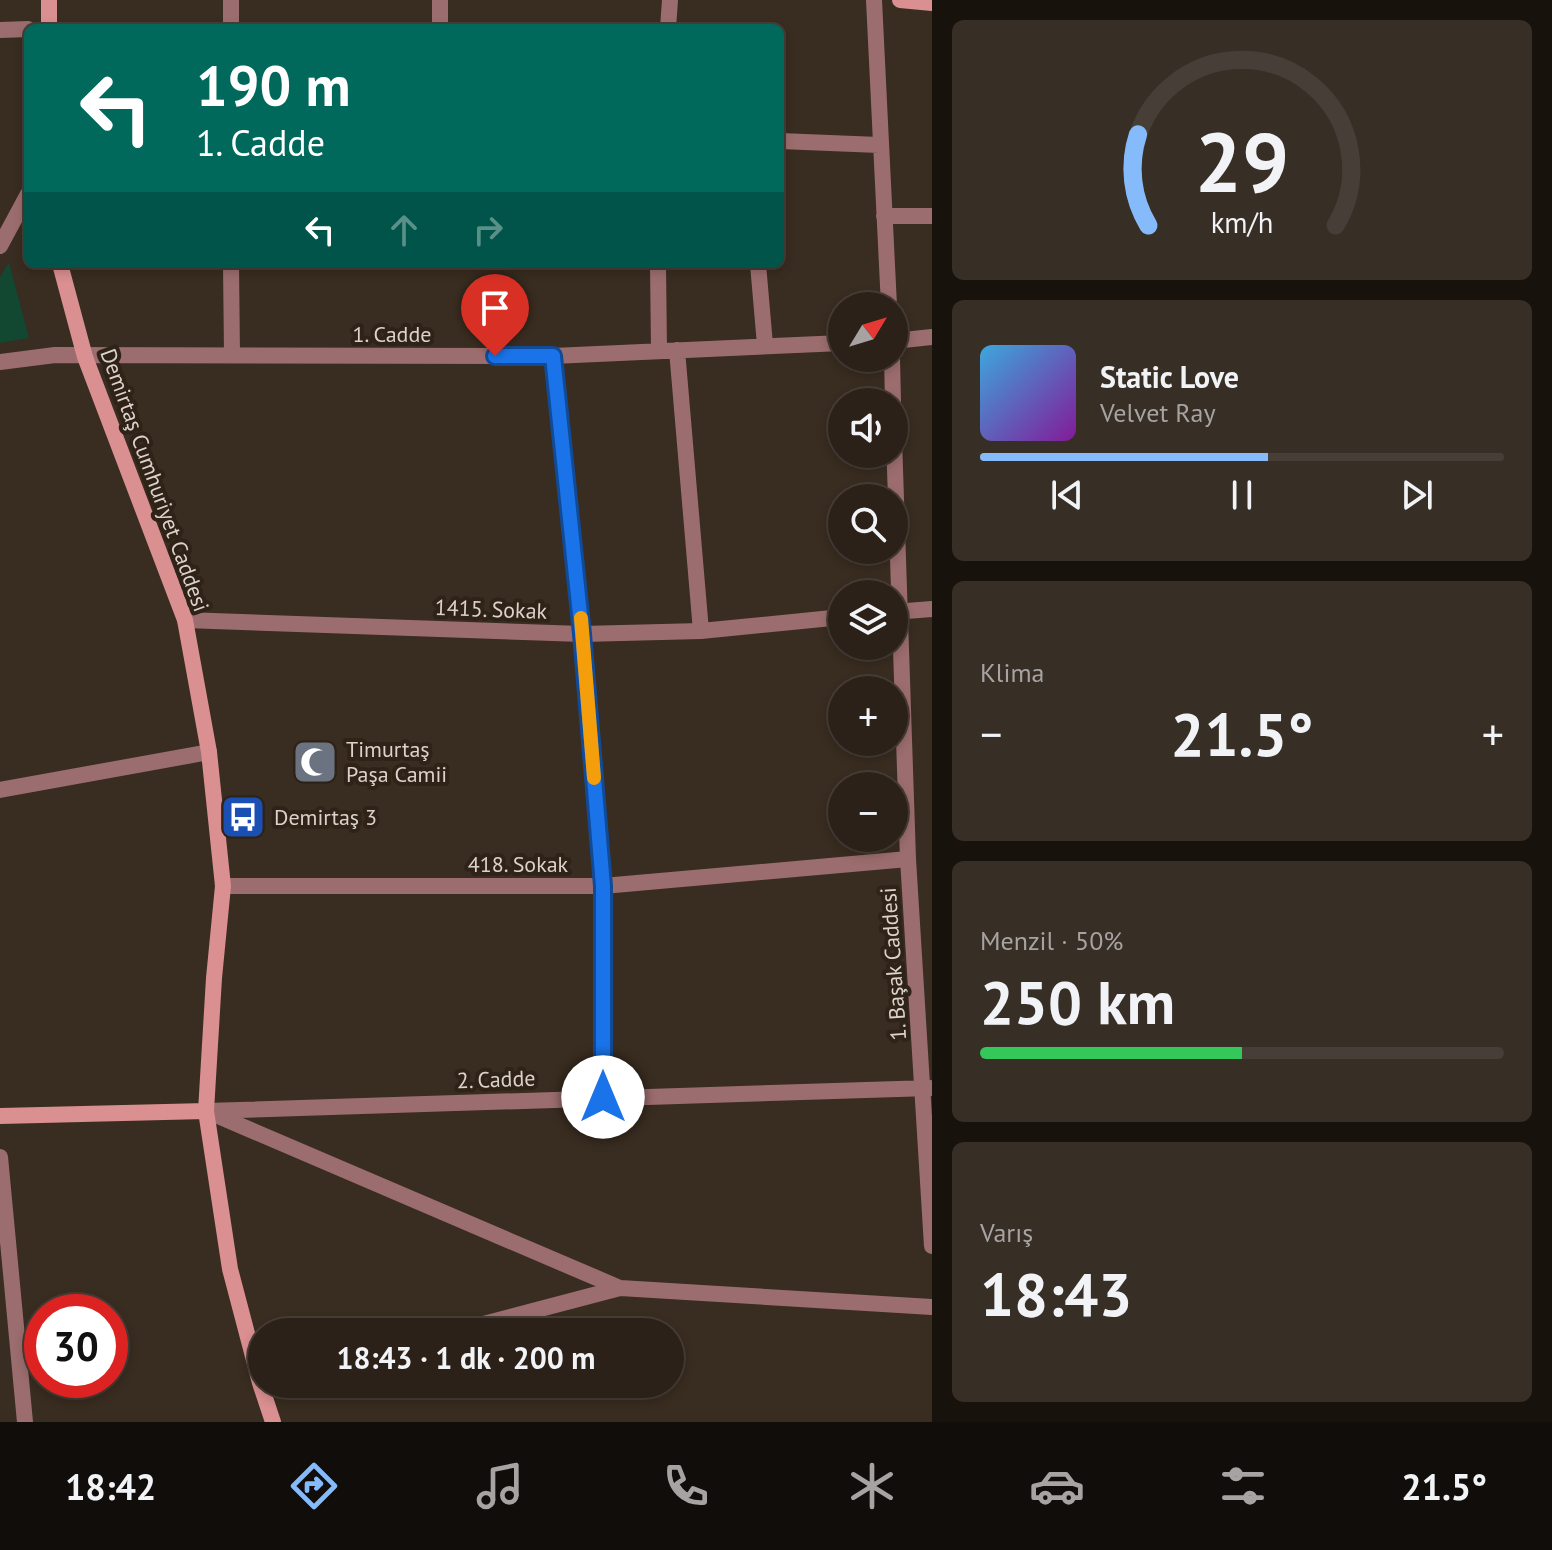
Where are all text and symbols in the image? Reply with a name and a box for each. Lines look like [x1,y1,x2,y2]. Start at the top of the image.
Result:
text: 190 m [196,49,351,121]
icon: left [64,56,168,160]
text: 29 [1195,107,1289,215]
text: 1. Cadde [196,119,325,166]
text: km/h [1211,204,1273,241]
icon: left [298,208,342,252]
icon: ahead [382,208,426,252]
icon: right [466,208,510,252]
pin [461,274,529,356]
icon: arrive [473,286,517,330]
north arrow [828,292,908,372]
map controls [828,292,908,852]
street label: 1. Cadde [353,320,431,348]
street label: Demirtaş Cumhuriyet Caddesi [94,345,216,615]
text: Static Love [1100,357,1239,396]
button: sound [828,388,908,468]
text: Velvet Ray [1100,396,1216,429]
icon: previous [1045,473,1089,517]
icon: pause [1220,473,1264,517]
icon: next [1395,473,1439,517]
button: search [828,484,908,564]
button: layers [828,580,908,660]
street label: 1415. Sokak [434,593,548,625]
text: Klima [980,656,1044,689]
button: + [828,676,908,756]
text: 21.5° [1170,695,1314,773]
text: − [980,705,1002,762]
text: + [1482,705,1504,762]
place label: Timurtaş Paşa Camii [346,735,447,788]
mosque icon: Timurtaş Paşa Camii [291,738,339,786]
button: − [828,772,908,852]
bus stop icon: Demirtaş 3 [219,793,267,841]
place label: Demirtaş 3 [274,803,377,831]
street label: 418. Sokak [468,850,569,878]
street label: 1. Başak Caddesi [874,886,912,1042]
text: Menzil · 50% [980,924,1123,957]
text: 250 km [980,963,1175,1041]
position arrow [561,1055,645,1139]
street label: 2. Cadde [456,1064,536,1094]
text: Varış [980,1216,1033,1249]
text: 18:43 [980,1255,1132,1333]
speed limit sign: 30 [24,1294,128,1398]
text: 18:43 · 1 dk · 200 m [336,1338,596,1377]
icon: directions [286,1458,342,1514]
icon: music [472,1458,528,1514]
icon: phone [658,1458,714,1514]
icon: climate [844,1458,900,1514]
icon: car [1029,1458,1085,1514]
icon: filters [1215,1458,1271,1514]
text: 18:42 [65,1463,156,1510]
text: 21.5° [1401,1463,1487,1510]

